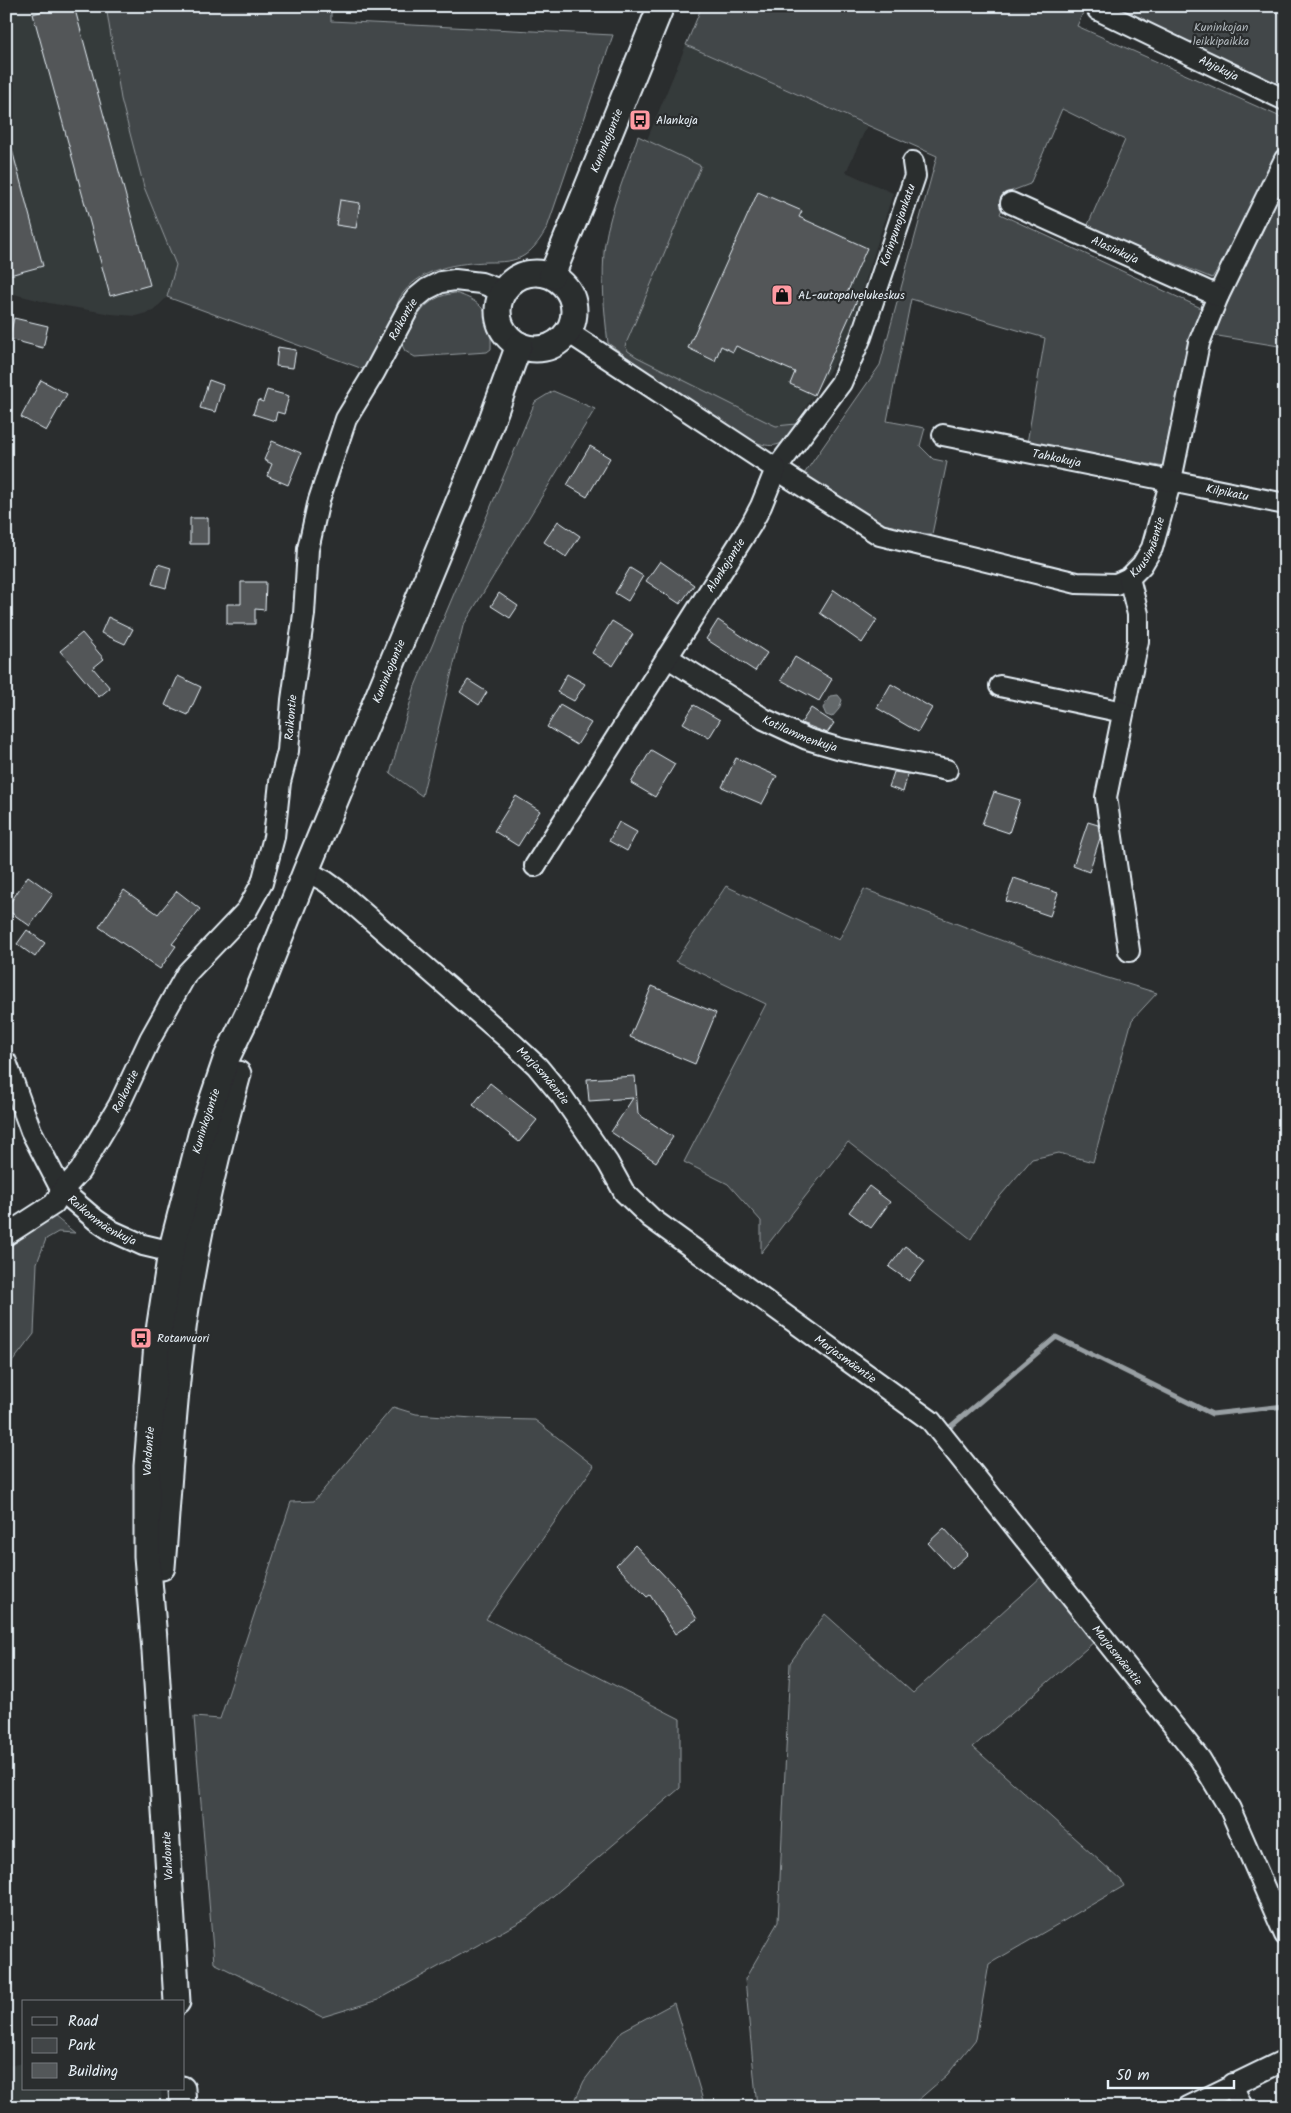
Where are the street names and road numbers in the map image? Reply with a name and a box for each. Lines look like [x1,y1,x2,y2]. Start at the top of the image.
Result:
street label: Ahjokuja [1196,50,1242,86]
street label: Kuninkojantie [585,105,628,176]
street label: Korinpunojankatu [875,181,921,269]
street label: Alasinkuja [1088,231,1142,269]
street label: Raikontie [384,294,423,344]
street label: Tahkokuja [1030,444,1083,472]
street label: Kilpikatu [1204,479,1251,506]
street label: Kuusimäentie [1125,514,1170,582]
street label: Alankojantie [701,534,750,596]
street label: Kuninkojantie [367,636,411,706]
street label: Raikontie [279,693,302,741]
street label: Kotilammenkuja [759,710,840,757]
street label: Marjasmäentie [512,1042,575,1109]
street label: Raikontie [107,1066,144,1117]
street label: Kuninkojantie [187,1085,225,1156]
street label: Raikonmäenkuja [63,1190,140,1251]
street label: Marjasmäentie [810,1330,881,1388]
street label: Vahdontie [138,1425,160,1476]
street label: Marjasmäentie [1087,1621,1148,1690]
street label: Vahdontie [157,1830,179,1881]

